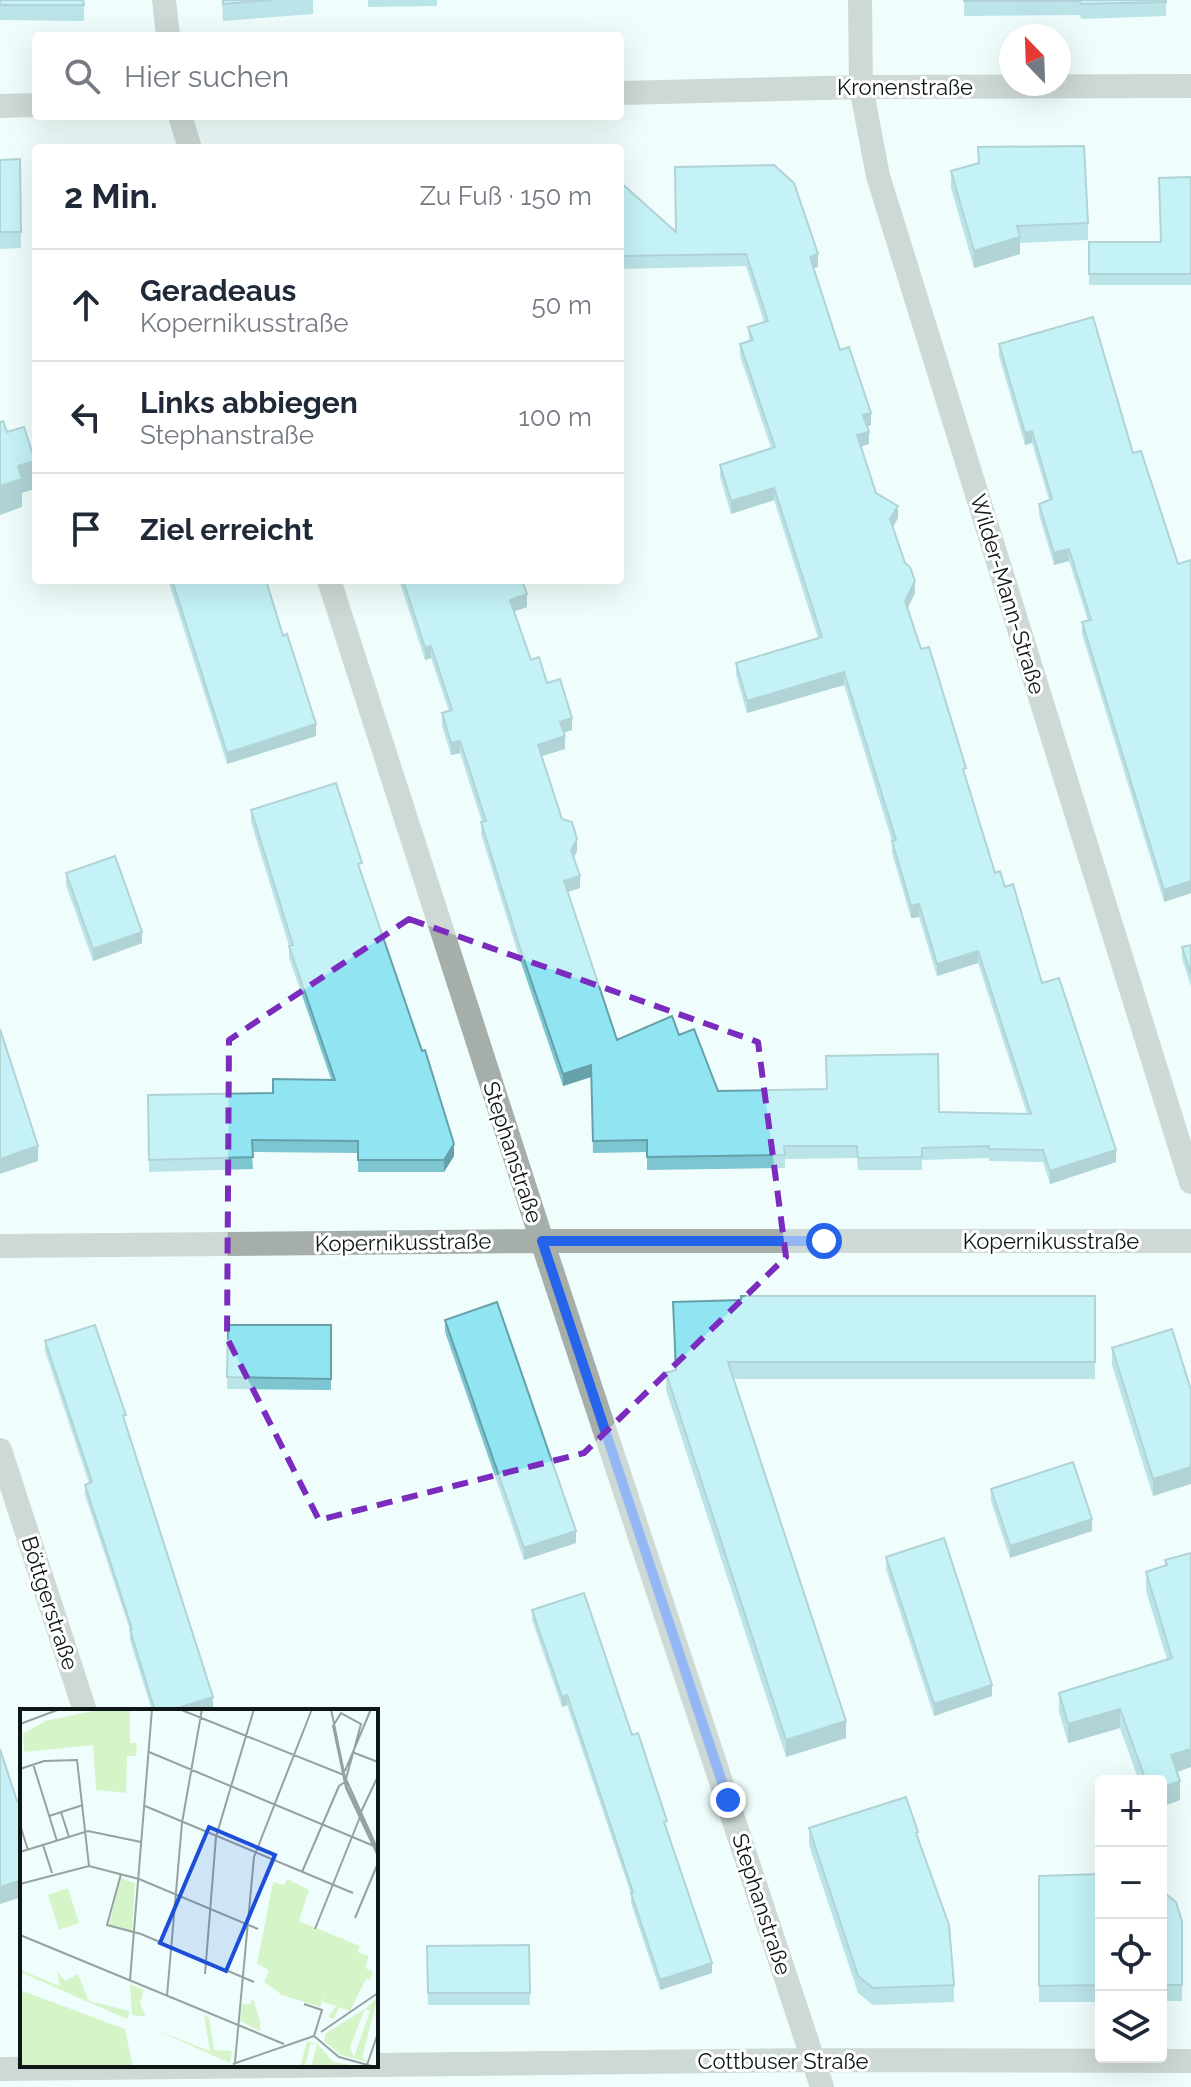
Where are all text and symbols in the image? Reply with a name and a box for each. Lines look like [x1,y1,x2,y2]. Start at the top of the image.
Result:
north arrow [999,24,1071,96]
search box [32,32,624,120]
icon: search [60,54,104,98]
text: Hier suchen [124,59,289,94]
street label: Kronenstraße [837,74,973,100]
text: 2 Min. [64,176,158,216]
text: Zu Fuß · 150 m [420,181,592,211]
text: Geradeaus [140,273,296,308]
icon: ahead [64,283,108,327]
text: 50 m [531,290,592,320]
text: Kopernikusstraße [140,308,349,338]
text: Links abbiegen [140,385,358,420]
icon: left [64,395,108,439]
text: 100 m [519,402,592,432]
text: Stephanstraße [140,420,314,450]
street label: Wilder-Mann-Straße [965,491,1051,697]
icon: arrive [64,507,108,551]
text: Ziel erreicht [140,512,313,547]
street label: Stephanstraße [478,1078,548,1226]
route start [806,1223,842,1259]
street label: Kopernikusstraße [315,1227,492,1257]
street label: Kopernikusstraße [963,1228,1139,1254]
street label: Böttgerstraße [16,1533,84,1673]
inset map [20,1709,378,2067]
map controls [1095,1775,1167,2063]
button: + [1095,1775,1167,1847]
route end [710,1782,746,1818]
street label: Stephanstraße [727,1830,797,1978]
button: − [1095,1847,1167,1919]
button: locate [1095,1919,1167,1991]
button: layers [1095,1991,1167,2063]
street label: Cottbuser Straße [698,2048,869,2074]

